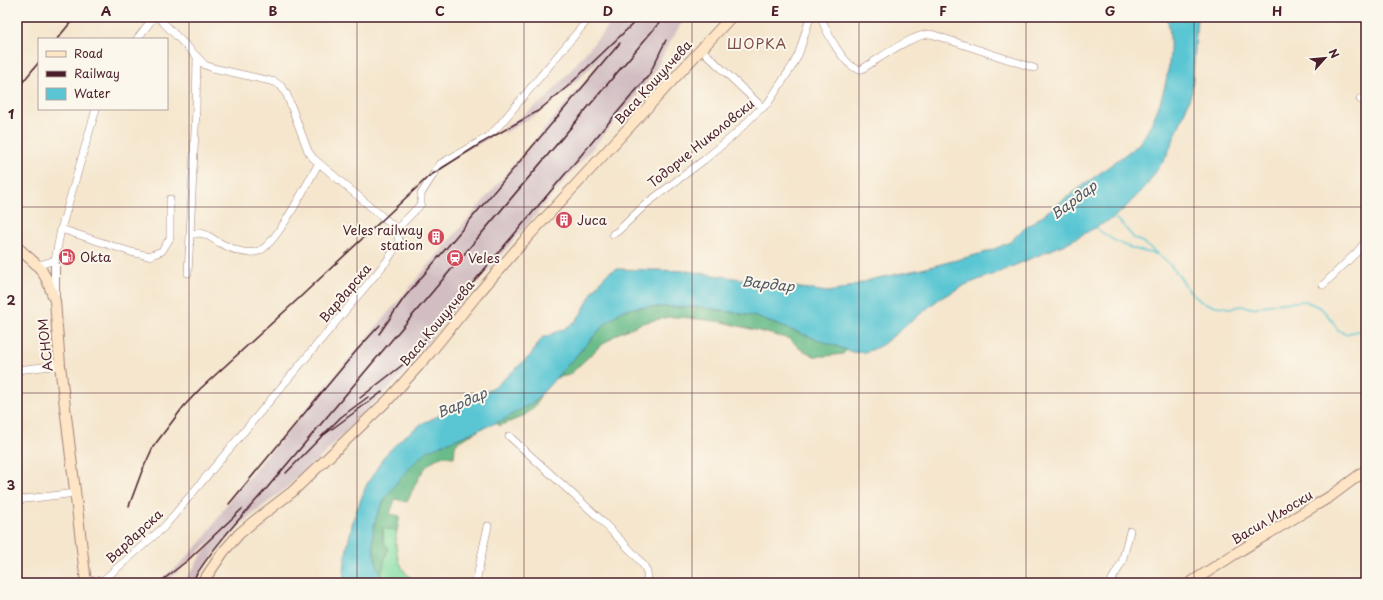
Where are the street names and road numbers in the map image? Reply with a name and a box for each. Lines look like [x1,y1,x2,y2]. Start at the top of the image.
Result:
street label: Васа Кошулчева [610,35,696,128]
street label: Тодорче Николовски [643,94,758,192]
street label: Вардарска [314,258,375,326]
street label: Васа Кошулчева [395,275,479,370]
street label: АСНОМ [32,318,57,373]
street label: Васил Иљоски [1228,485,1316,548]
street label: Вардарска [101,504,167,567]

